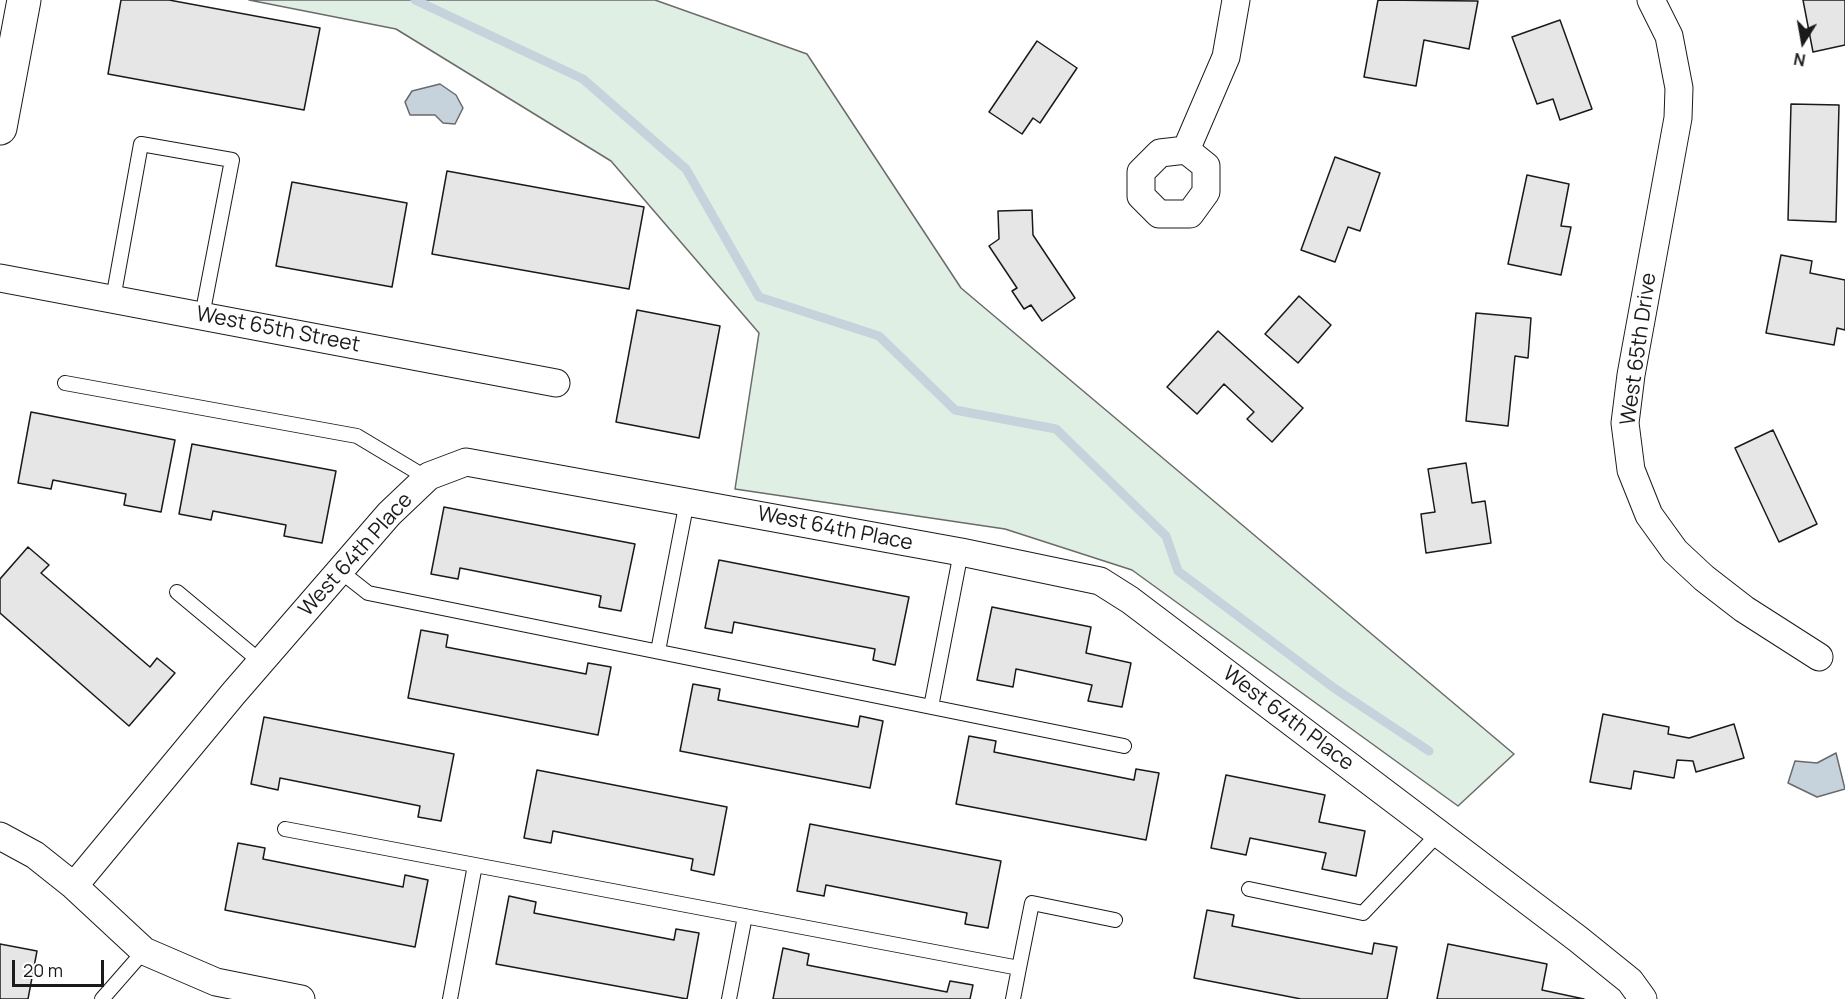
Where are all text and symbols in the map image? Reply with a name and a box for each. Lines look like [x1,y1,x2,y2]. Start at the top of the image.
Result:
north arrow [1773,12,1833,72]
text: N [1792,48,1807,72]
street label: West 65th Drive [1616,271,1662,427]
street label: West 65th Street [194,302,362,358]
street label: West 64th Place [294,488,418,622]
street label: West 64th Place [755,502,915,556]
street label: West 64th Place [1217,662,1359,776]
scale bar [15,948,106,986]
text: 20 m [23,958,63,982]

